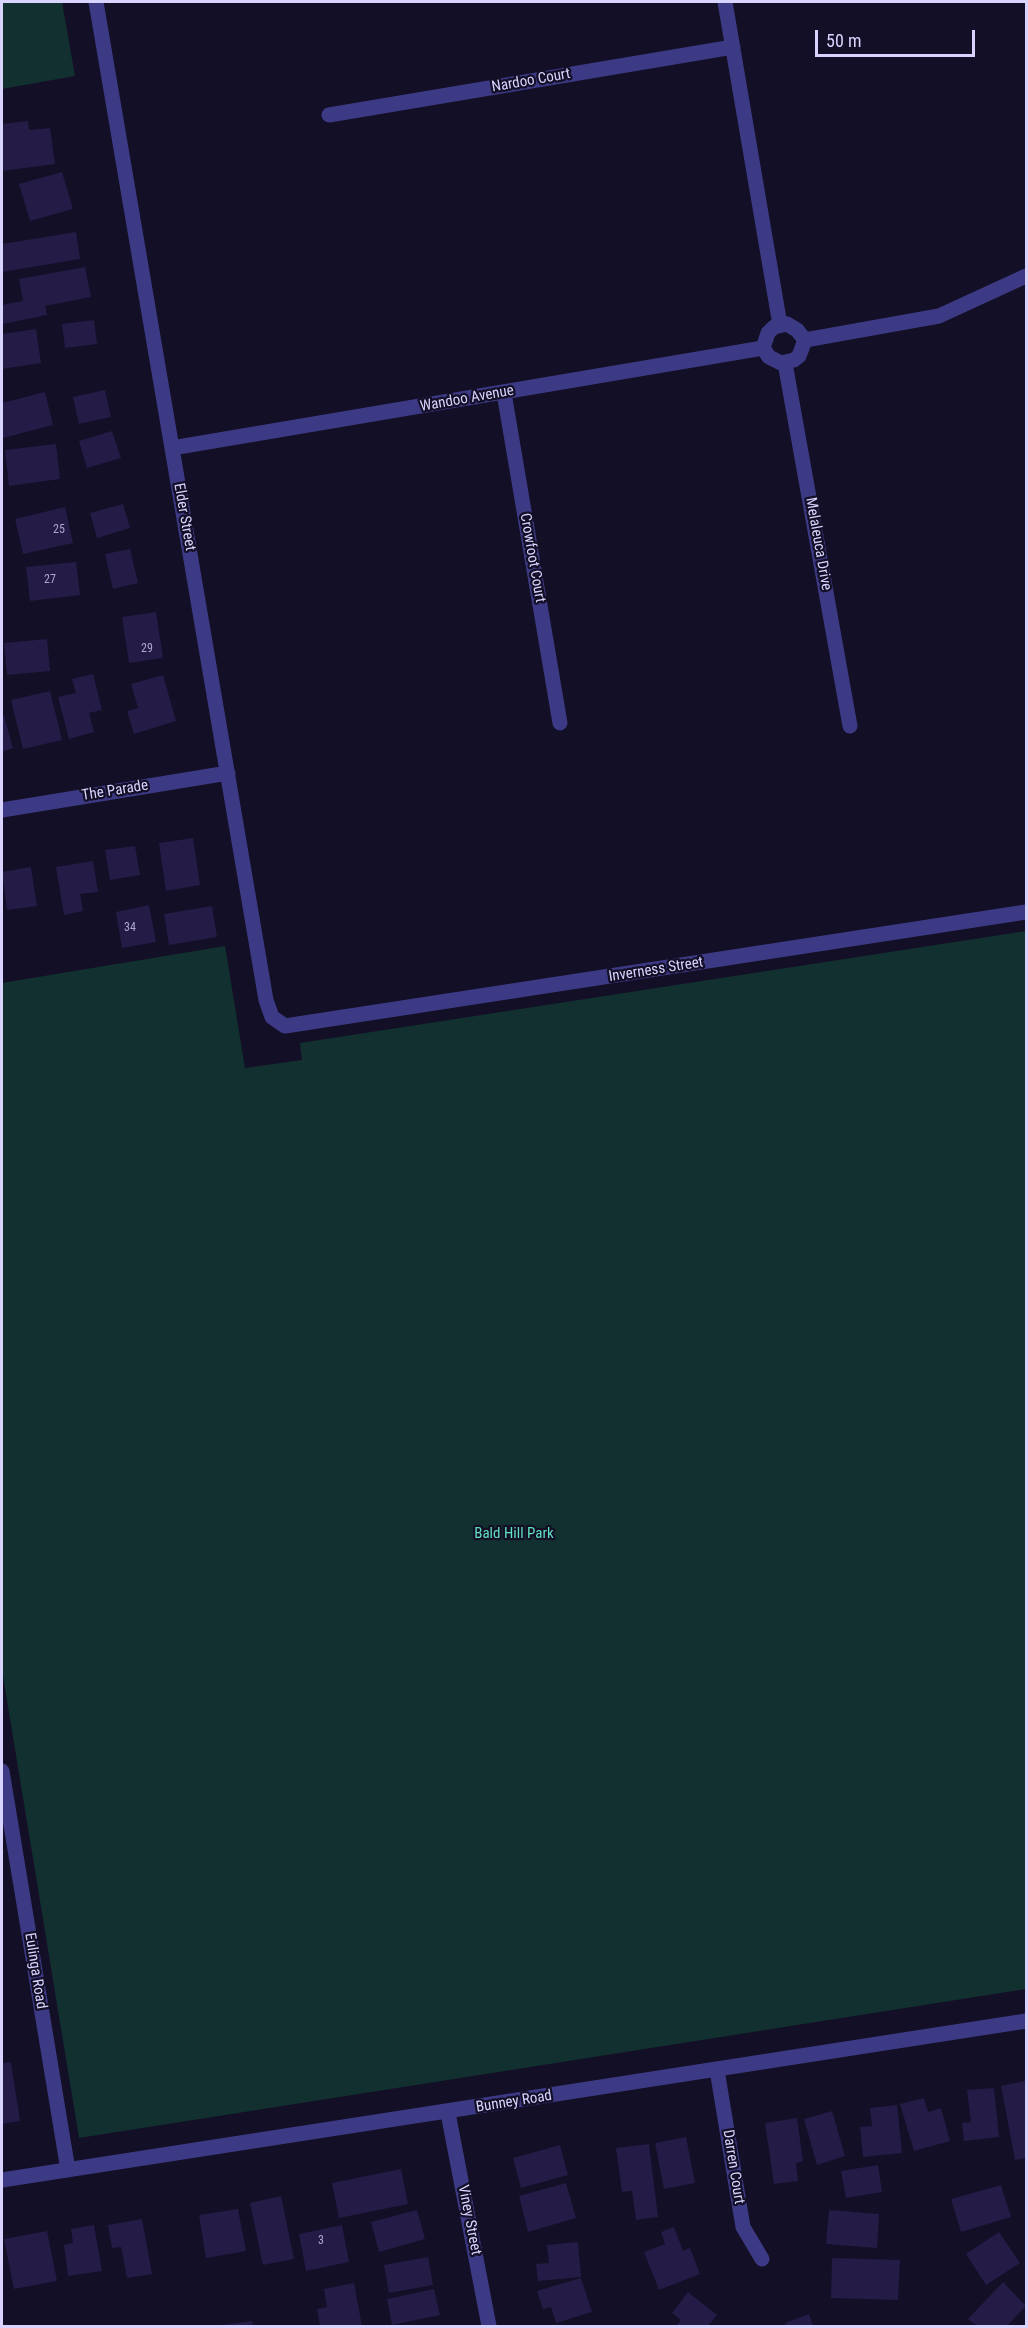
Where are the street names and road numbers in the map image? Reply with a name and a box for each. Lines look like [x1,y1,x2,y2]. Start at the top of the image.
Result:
street label: Nardoo Court [490,65,572,97]
street label: Wandoo Avenue [419,382,515,416]
street label: Elder Street [169,482,199,552]
street label: Melaleuca Drive [801,496,835,592]
street label: Crowfoot Court [515,512,549,604]
street label: The Parade [81,777,149,805]
street label: Inverness Street [607,954,705,986]
street label: Eulinga Road [20,1932,50,2010]
street label: Bunney Road [475,2087,553,2117]
street label: Darren Court [718,2128,748,2206]
street label: Viney Street [453,2183,485,2257]

